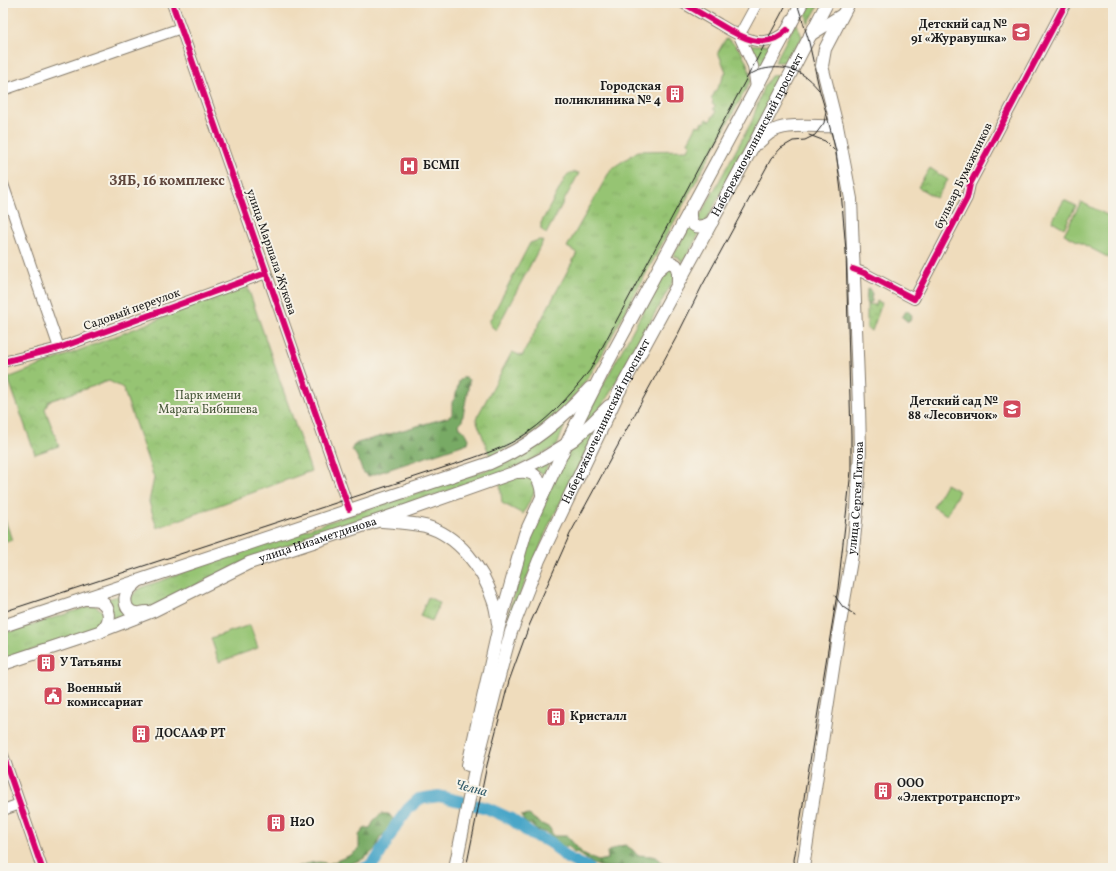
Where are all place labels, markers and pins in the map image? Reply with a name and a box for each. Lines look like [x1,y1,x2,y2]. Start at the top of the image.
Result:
place label: Детский сад № 91 «Журавушка» [911,17,1007,47]
school or university icon: Детский сад № 91 «Журавушка» [1010,21,1032,43]
place label: Городская поликлиника № 4 [554,79,661,109]
building icon: Городская поликлиника № 4 [664,83,686,105]
hospital icon: БСМП [398,155,420,177]
place label: БСМП [423,158,460,174]
place label: Детский сад № 88 «Лесовичок» [908,394,998,424]
school or university icon: Детский сад № 88 «Лесовичок» [1001,398,1023,420]
building icon: У Татьяны [35,652,57,674]
place label: У Татьяны [60,655,121,671]
place label: Военный комиссариат [67,681,143,711]
public building icon: Военный комиссариат [42,685,64,707]
building icon: Кристалл [545,706,567,728]
place label: Кристалл [570,709,627,725]
building icon: ДОСААФ РТ [130,723,152,745]
place label: ДОСААФ РТ [155,726,226,742]
place label: ООО «Электротранспорт» [897,776,1021,806]
building icon: ООО «Электротранспорт» [872,780,894,802]
building icon: H2O [265,812,287,834]
place label: H2O [290,815,315,831]

